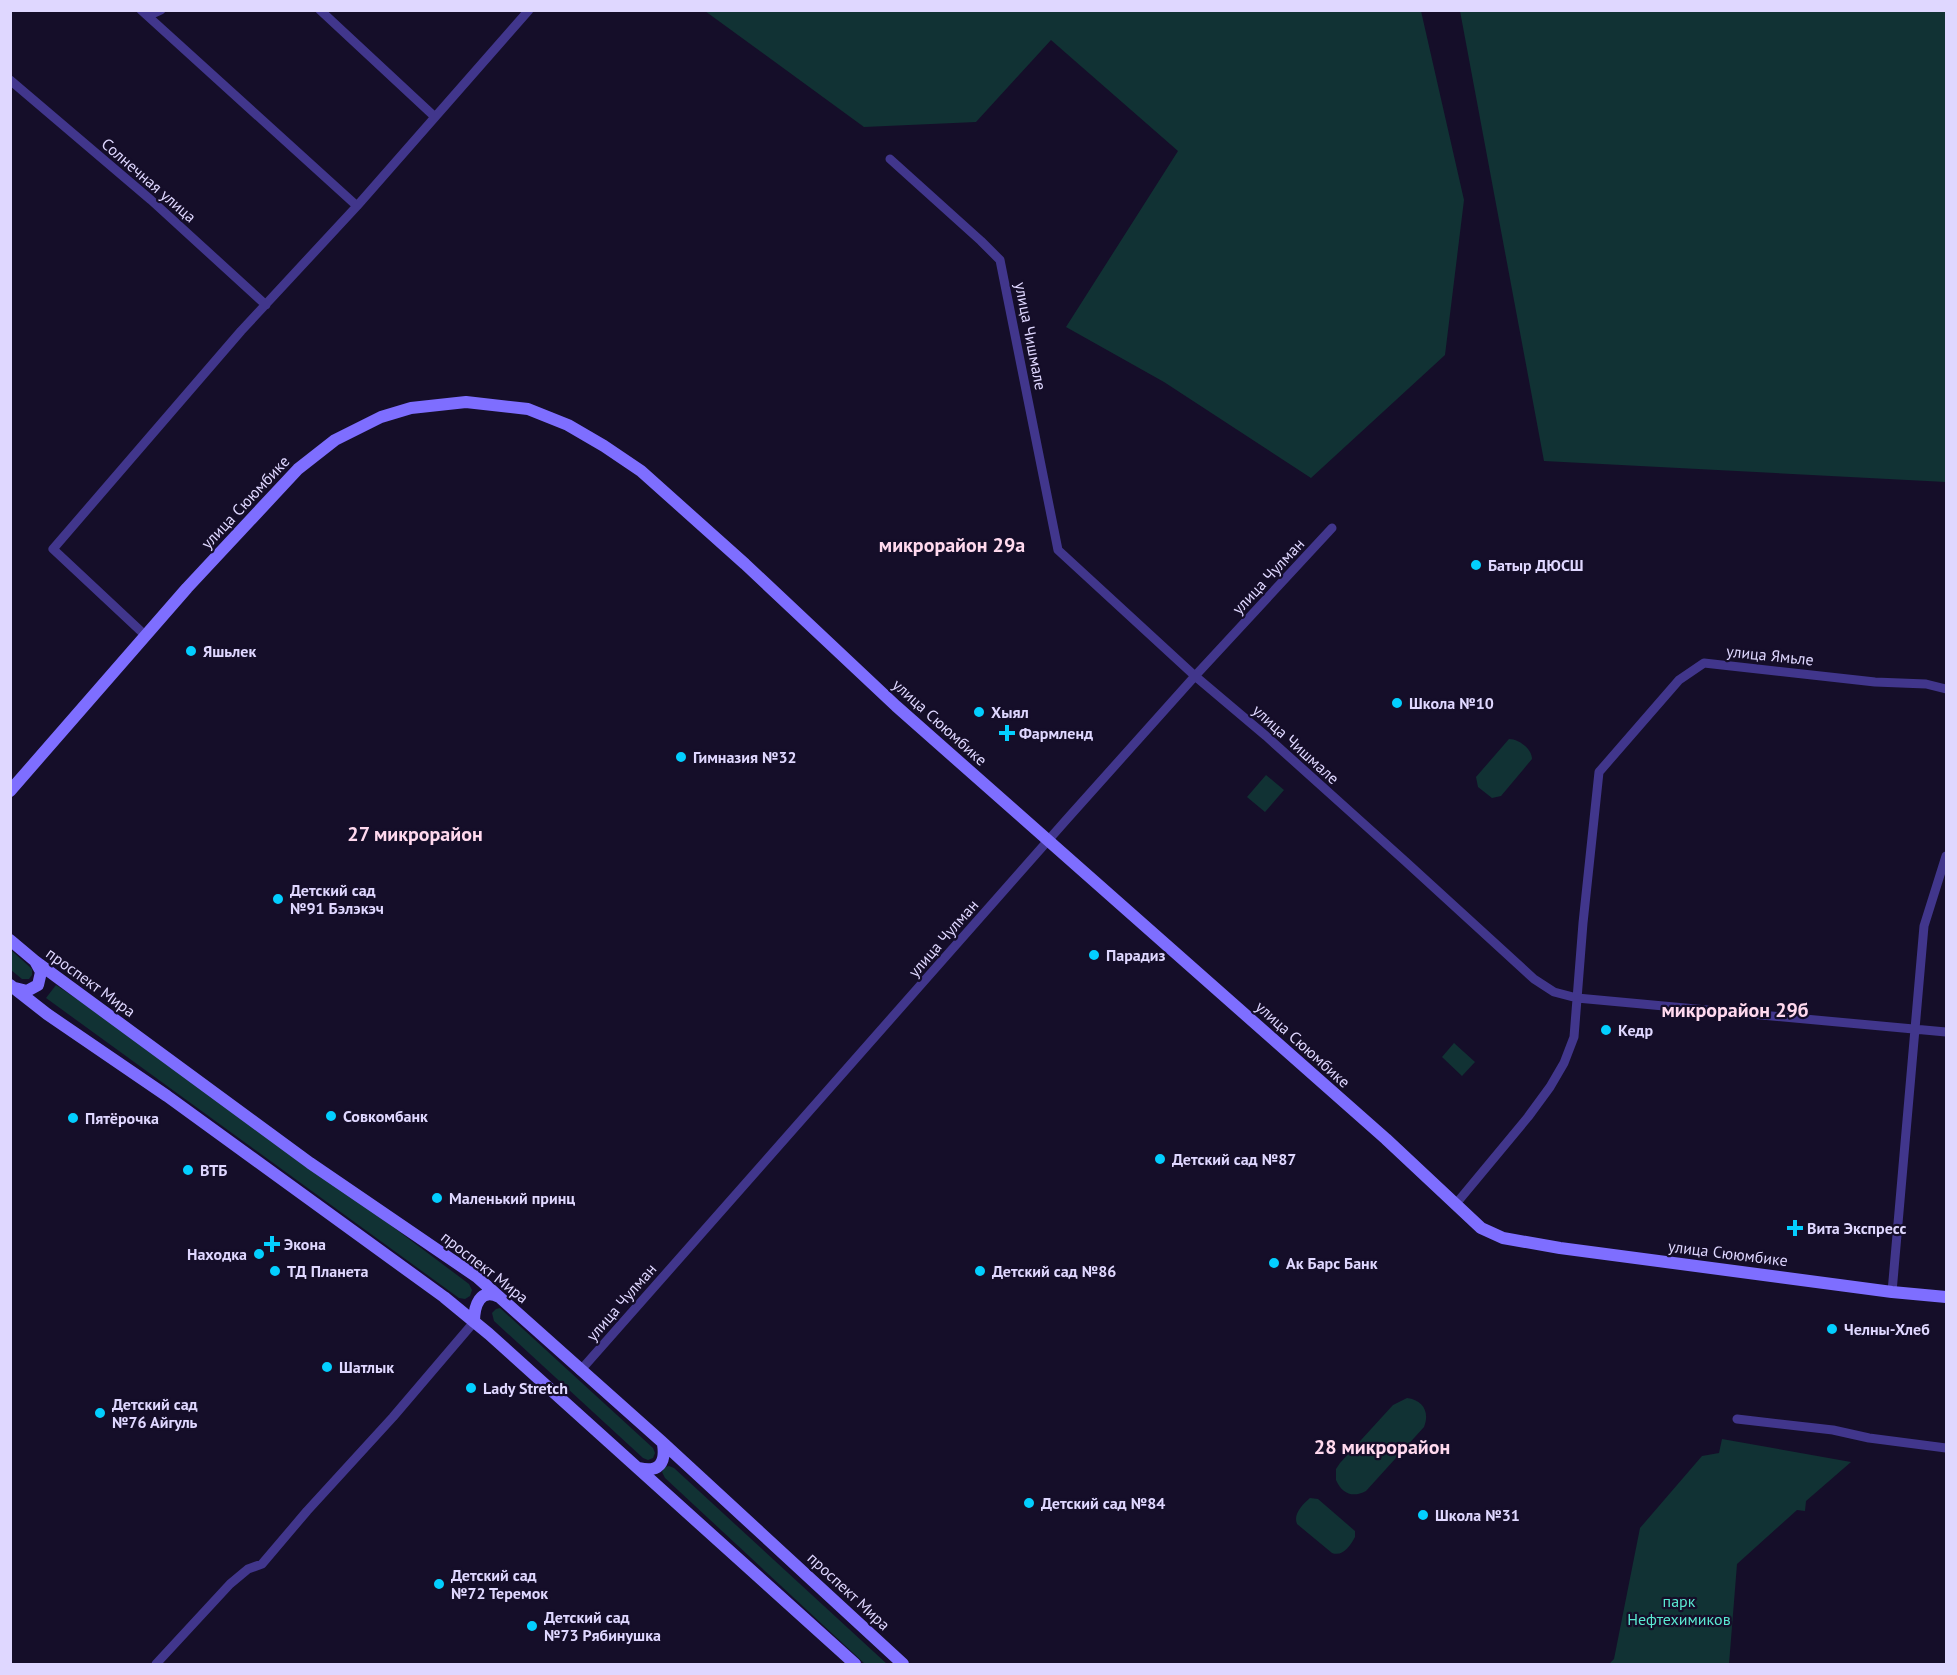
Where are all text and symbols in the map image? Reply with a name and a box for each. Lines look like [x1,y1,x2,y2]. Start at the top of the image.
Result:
street label: Солнечная улица [98,133,200,227]
street label: улица Чишмале [1011,280,1051,392]
street label: улица Сююмбике [197,451,293,553]
district label: микрорайон 29а [879,532,1025,558]
street label: улица Чулман [1228,534,1308,618]
place label: Батыр ДЮСШ [1488,555,1584,575]
marker: Батыр ДЮСШ [1469,558,1483,572]
street label: улица Ямьле [1725,640,1815,670]
place label: Яшьлек [203,641,256,661]
marker: Яшьлек [184,644,198,658]
street label: улица Сююмбике [889,674,991,770]
place label: Школа №10 [1409,693,1494,713]
marker: Школа №10 [1390,696,1404,710]
street label: улица Чишмале [1249,700,1343,788]
place label: Хыял [991,702,1029,722]
marker: Хыял [972,705,986,719]
place label: Фармленд [1019,723,1093,743]
marker: Фармленд [1000,726,1014,740]
place label: Гимназия №32 [693,747,797,767]
marker: Гимназия №32 [674,750,688,764]
district label: 27 микрорайон [347,821,483,847]
place label: Детский сад №91 Бэлэкэч [290,880,384,918]
marker: Детский сад №91 Бэлэкэч [271,892,285,906]
street label: улица Чулман [904,895,982,981]
street label: проспект Мира [42,943,140,1021]
place label: Парадиз [1106,945,1166,965]
marker: Парадиз [1087,948,1101,962]
street label: улица Сююмбике [1252,996,1354,1092]
district label: микрорайон 29б [1661,997,1809,1023]
place label: Кедр [1618,1020,1653,1040]
marker: Кедр [1599,1023,1613,1037]
place label: Совкомбанк [343,1106,428,1126]
place label: Пятёрочка [85,1108,159,1128]
marker: Совкомбанк [324,1109,338,1123]
marker: Пятёрочка [66,1111,80,1125]
place label: Детский сад №87 [1172,1149,1296,1169]
marker: Детский сад №87 [1153,1152,1167,1166]
place label: ВТБ [200,1160,227,1180]
marker: ВТБ [181,1163,195,1177]
place label: Маленький принц [449,1188,575,1208]
marker: Маленький принц [430,1191,444,1205]
place label: Вита Экспресс [1807,1218,1906,1238]
marker: Вита Экспресс [1788,1221,1802,1235]
street label: проспект Мира [437,1227,533,1307]
place label: Экона [284,1234,326,1254]
street label: улица Сююмбике [1667,1236,1789,1270]
marker: Экона [265,1237,279,1251]
place label: Находка [187,1244,247,1264]
marker: Находка [252,1247,266,1261]
place label: Ак Барс Банк [1286,1253,1378,1273]
marker: Ак Барс Банк [1267,1256,1281,1270]
street label: улица Чулман [582,1259,660,1345]
place label: ТД Планета [287,1261,369,1281]
place label: Детский сад №86 [992,1261,1116,1281]
marker: ТД Планета [268,1264,282,1278]
marker: Детский сад №86 [973,1264,987,1278]
place label: Челны-Хлеб [1844,1319,1930,1339]
marker: Челны-Хлеб [1825,1322,1839,1336]
place label: Шатлык [339,1357,394,1377]
marker: Шатлык [320,1360,334,1374]
place label: Lady Stretch [483,1378,568,1398]
marker: Lady Stretch [464,1381,478,1395]
place label: Детский сад №76 Айгуль [112,1394,198,1432]
marker: Детский сад №76 Айгуль [93,1406,107,1420]
district label: 28 микрорайон [1314,1434,1450,1460]
place label: Детский сад №84 [1041,1493,1165,1513]
marker: Детский сад №84 [1022,1496,1036,1510]
place label: Школа №31 [1435,1505,1520,1525]
marker: Школа №31 [1416,1508,1430,1522]
street label: проспект Мира [804,1548,894,1634]
place label: Детский сад №72 Теремок [451,1565,548,1603]
marker: Детский сад №72 Теремок [432,1577,446,1591]
park label: парк Нефтехимиков [1627,1591,1731,1629]
place label: Детский сад №73 Рябинушка [544,1607,661,1645]
marker: Детский сад №73 Рябинушка [525,1619,539,1633]

